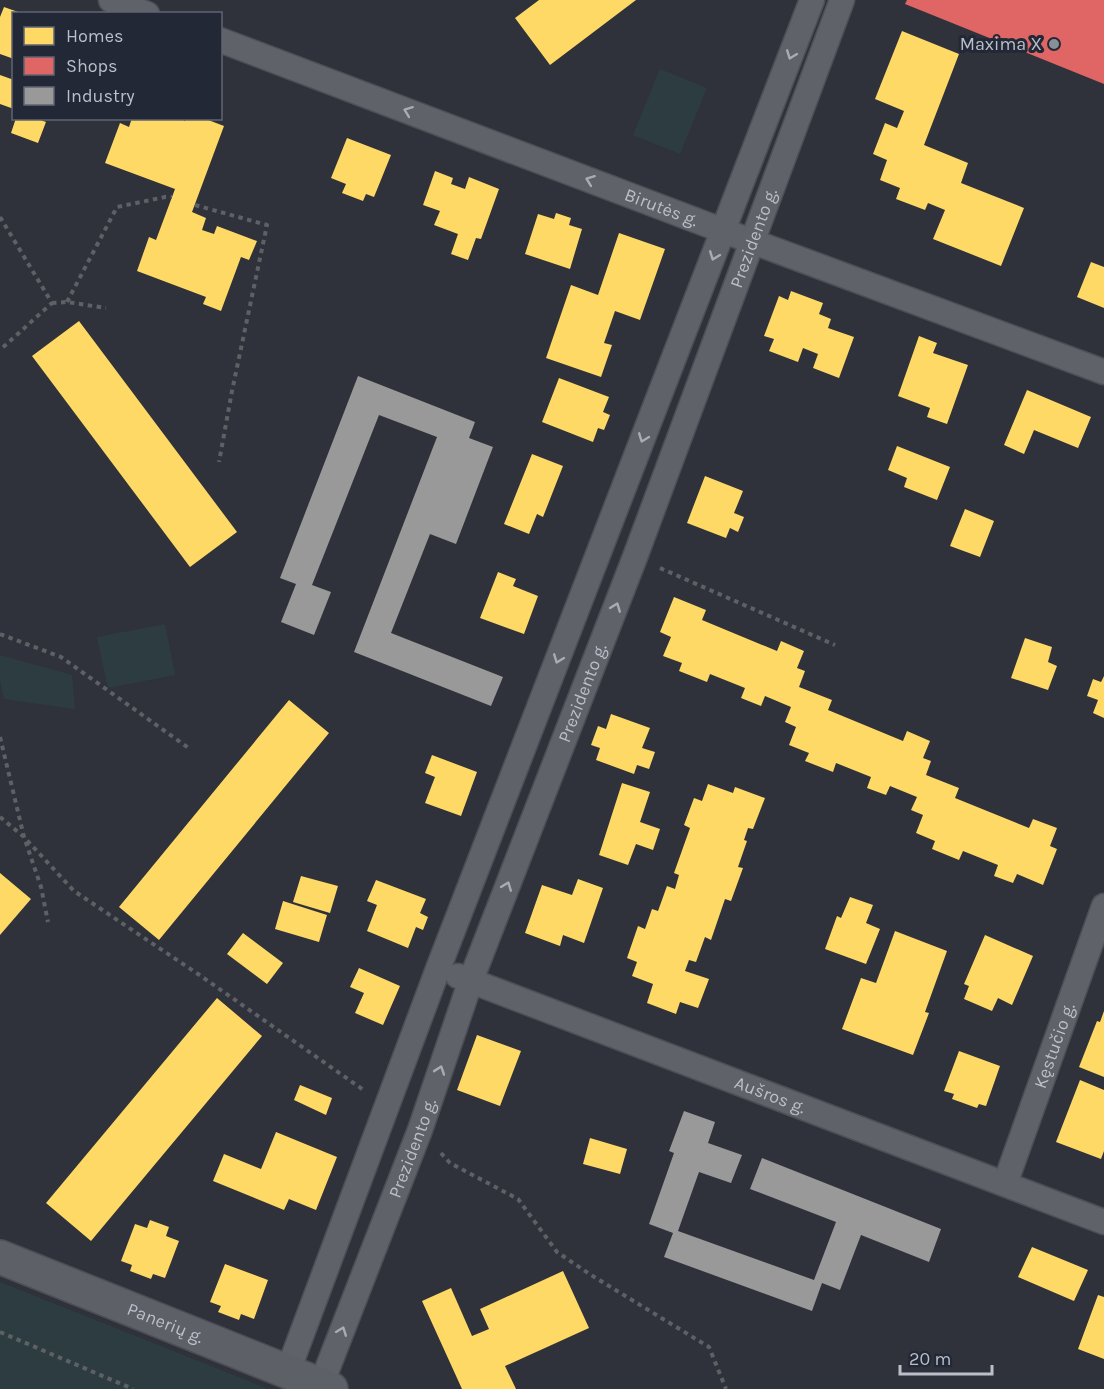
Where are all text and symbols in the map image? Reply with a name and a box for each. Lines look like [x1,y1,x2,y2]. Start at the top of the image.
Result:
legend [12,12,222,120]
text: Homes [66,25,123,47]
place label: Maxima X [960,33,1042,55]
marker: Maxima X [1047,37,1061,51]
one-way arrow [786,48,798,59]
text: Shops [66,55,118,77]
text: Industry [66,85,135,107]
one-way arrow [403,106,414,118]
one-way arrow [585,175,596,188]
street label: Birutės g. [621,183,701,231]
street label: Prezidento g. [725,185,782,291]
one-way arrow [708,250,721,261]
one-way arrow [638,432,651,443]
one-way arrow [608,602,621,612]
street label: Prezidento g. [553,640,612,746]
one-way arrow [553,653,565,664]
one-way arrow [500,882,512,893]
street label: Kęstučio g. [1029,1000,1080,1091]
one-way arrow [433,1065,446,1075]
street label: Aušros g. [732,1071,809,1118]
street label: Prezidento g. [384,1095,441,1201]
street label: Panerių g. [124,1298,207,1348]
one-way arrow [335,1326,347,1337]
scale bar [900,1338,992,1376]
text: 20 m [909,1348,951,1370]

